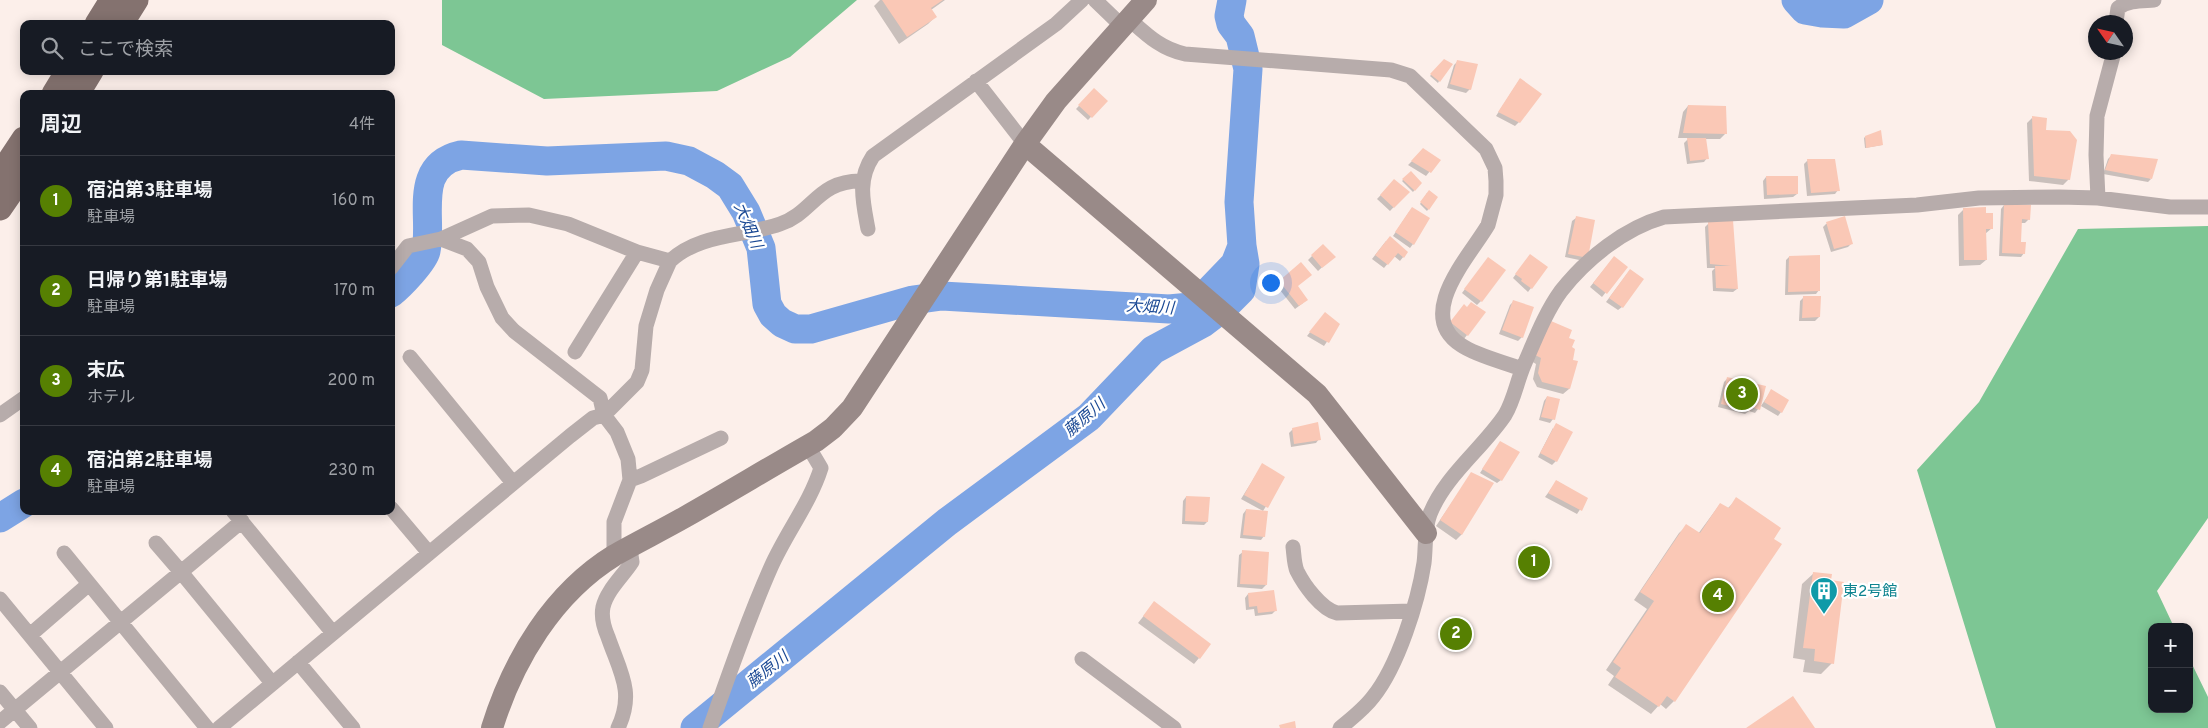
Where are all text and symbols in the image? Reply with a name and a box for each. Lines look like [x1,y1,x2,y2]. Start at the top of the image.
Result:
north arrow [2088,15,2133,60]
search box [20,20,395,75]
icon: search [38,34,66,62]
text: ここで検索 [78,38,173,62]
text: 周辺 [40,112,82,139]
text: 4件 [349,115,375,135]
text: 宿泊第3駐車場 [87,179,212,203]
text: 1 [53,191,59,211]
text: 160 m [332,191,375,211]
water label: 大畑川 [729,200,767,254]
text: 駐車場 [87,208,135,228]
text: 日帰り第1駐車場 [87,269,228,293]
your location [1258,270,1284,296]
text: 2 [51,281,61,301]
text: 170 m [334,281,375,301]
water label: 大畑川 [1125,297,1176,319]
text: 駐車場 [87,298,135,318]
text: 末広 [87,359,125,383]
text: 3 [51,371,61,391]
text: 200 m [327,371,375,391]
pin: 3 [1726,375,1758,413]
text: ホテル [87,388,135,408]
water label: 藤原川 [1061,394,1111,442]
text: 宿泊第2駐車場 [87,449,213,473]
text: 4 [51,461,61,481]
text: 230 m [328,461,375,481]
text: 駐車場 [87,478,135,498]
pin: 1 [1518,543,1550,581]
building icon: 東2号館 [1809,576,1839,615]
pin: 4 [1702,577,1734,615]
place label: 東2号館 [1843,583,1897,602]
pin: 2 [1440,615,1472,653]
map controls [2148,623,2193,713]
button: + [2148,623,2193,668]
water label: 藤原川 [743,646,795,693]
button: − [2148,668,2193,713]

